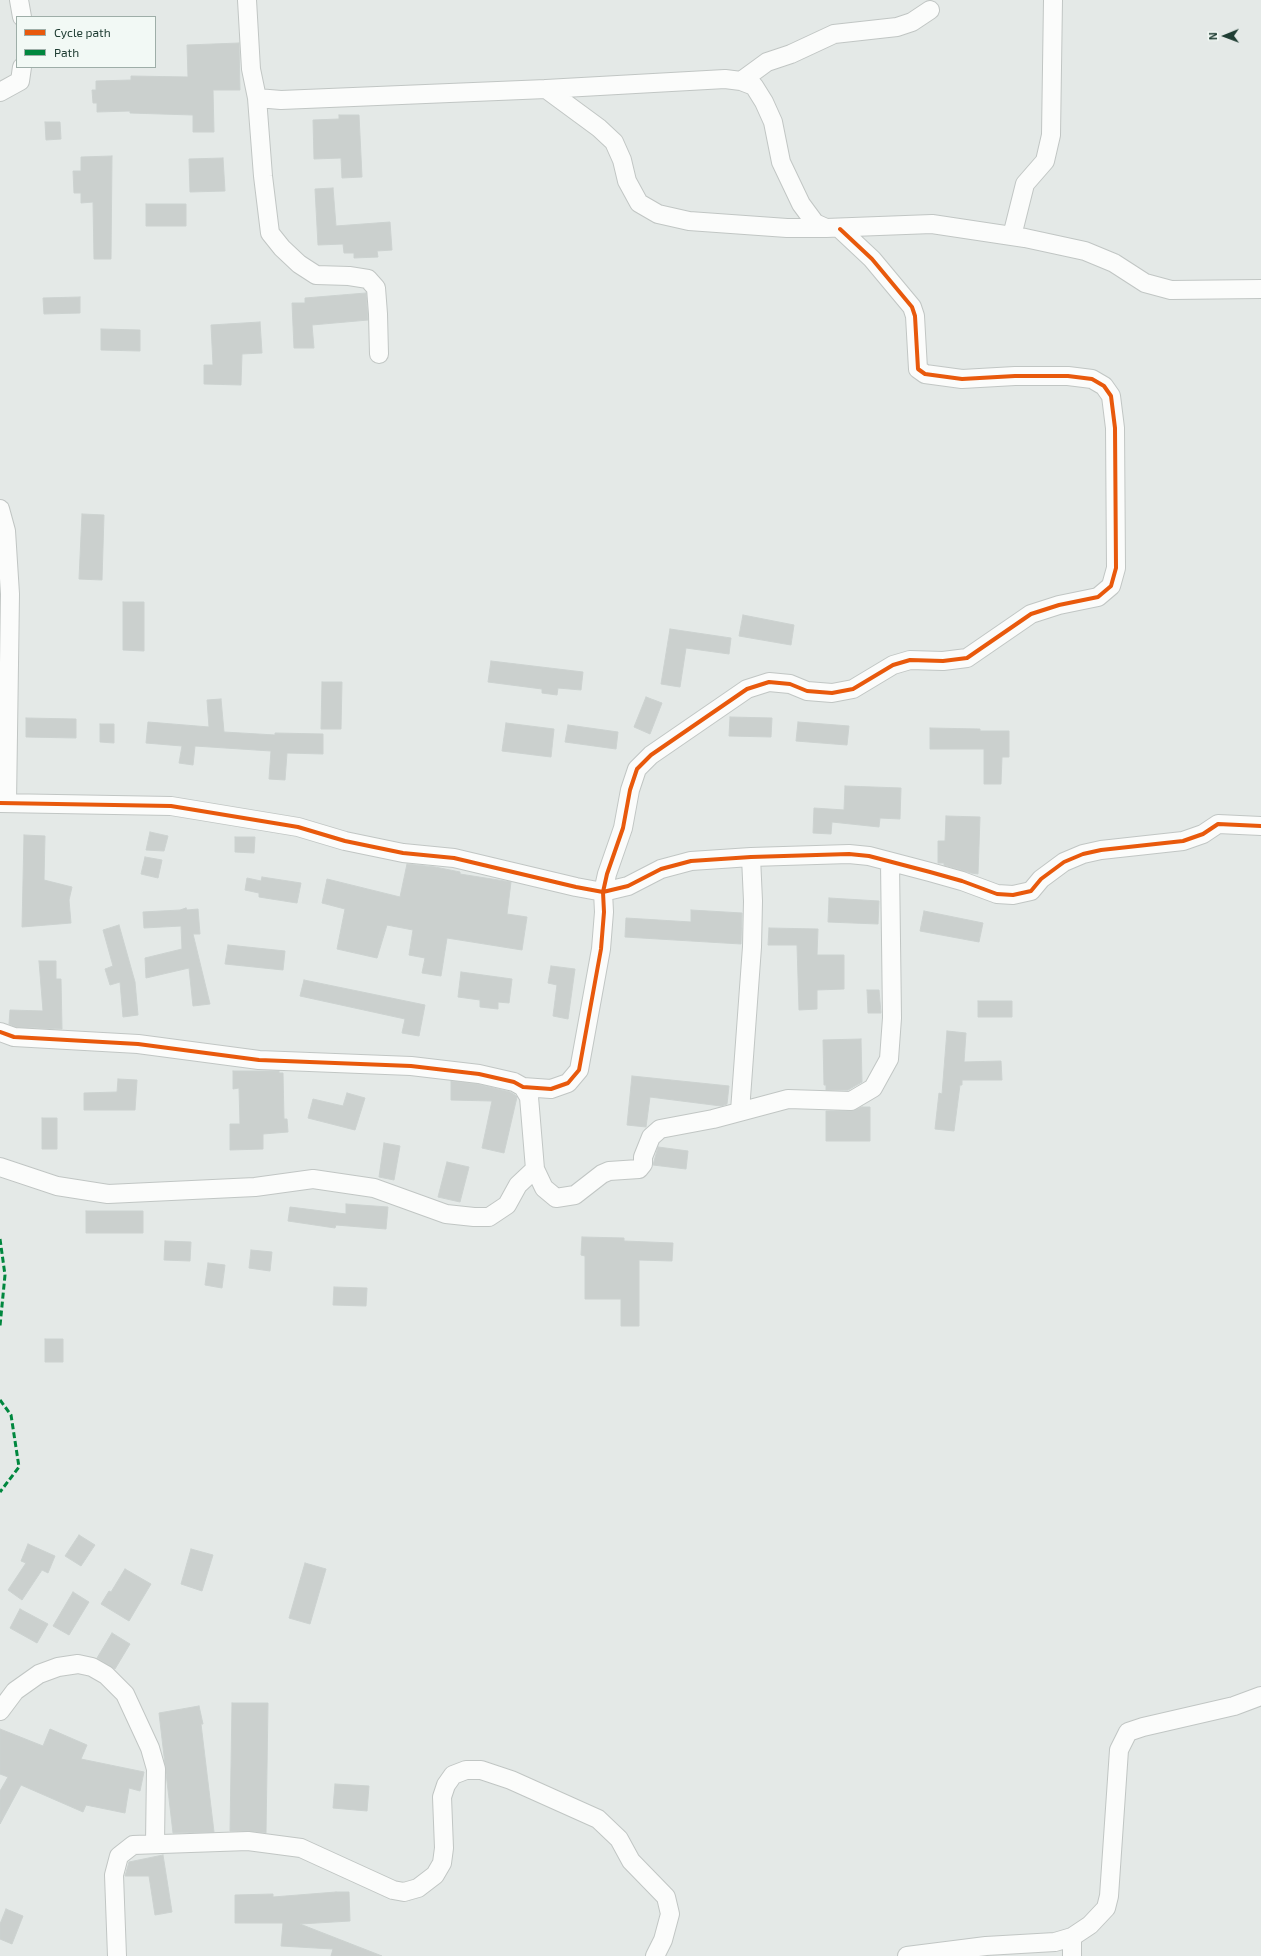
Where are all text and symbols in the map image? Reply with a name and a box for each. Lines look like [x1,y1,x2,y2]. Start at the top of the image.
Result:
legend [16,16,156,68]
north arrow [1205,16,1245,56]
text: Cycle path [54,25,111,39]
text: N [1206,32,1219,40]
text: Path [54,45,79,59]

